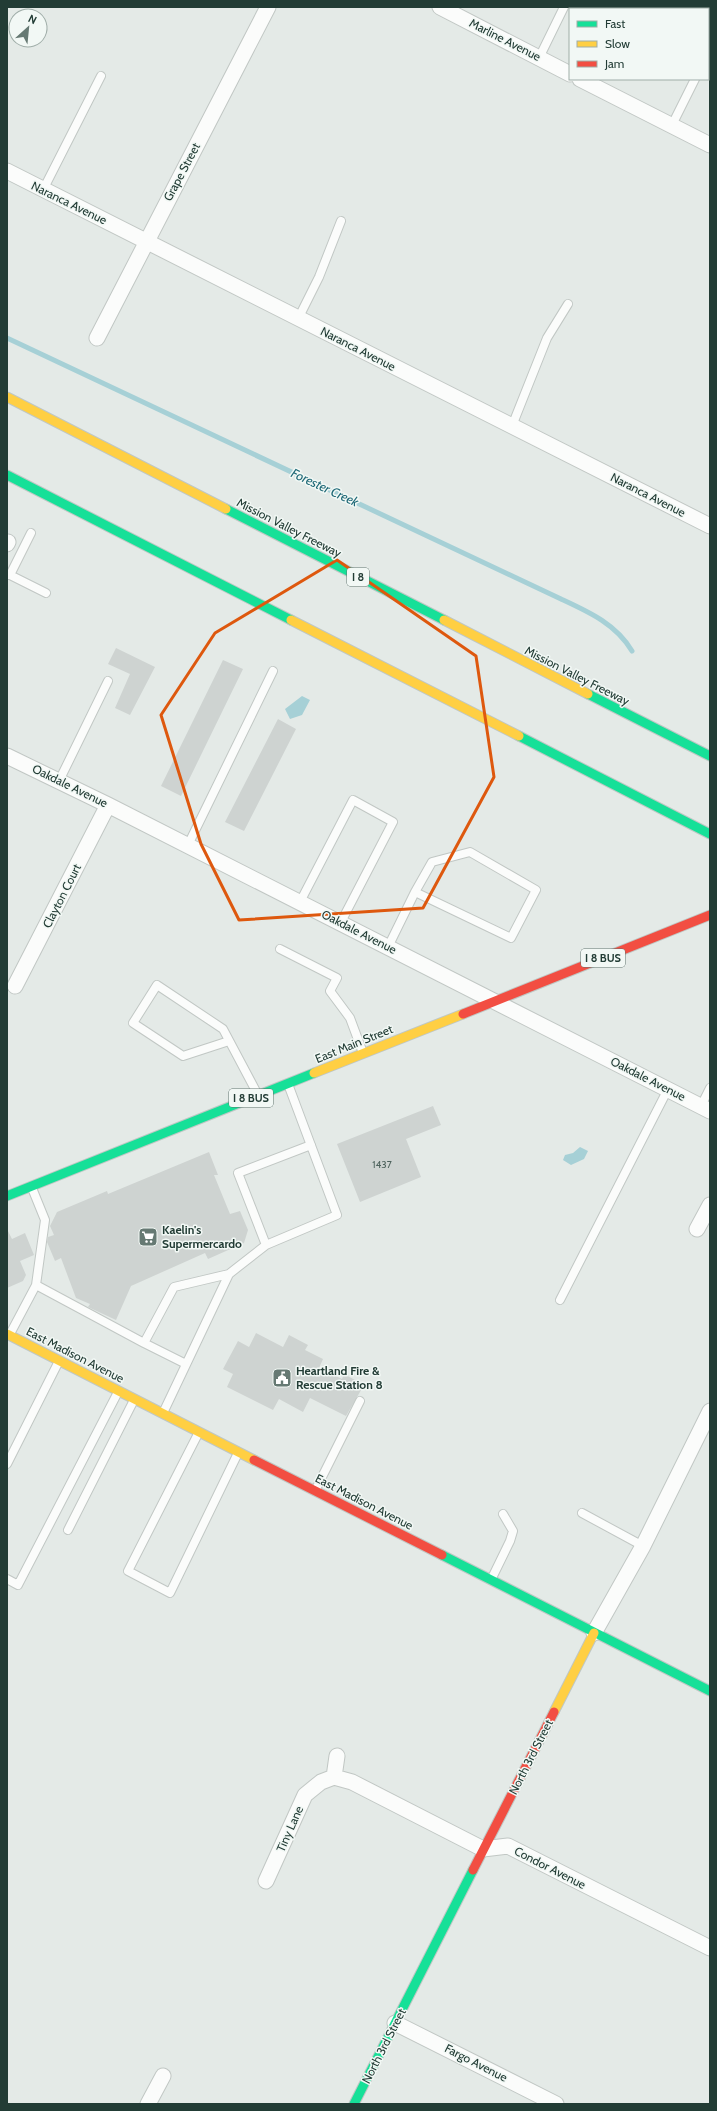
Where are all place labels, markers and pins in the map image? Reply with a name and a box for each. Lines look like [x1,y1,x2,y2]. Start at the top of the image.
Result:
place label: Kaelin's Supermercardo [162,1222,242,1251]
supermarket icon: Kaelin's Supermercardo [137,1226,159,1248]
place label: Heartland Fire & Rescue Station 8 [296,1363,383,1392]
public building icon: Heartland Fire & Rescue Station 8 [271,1367,293,1389]

